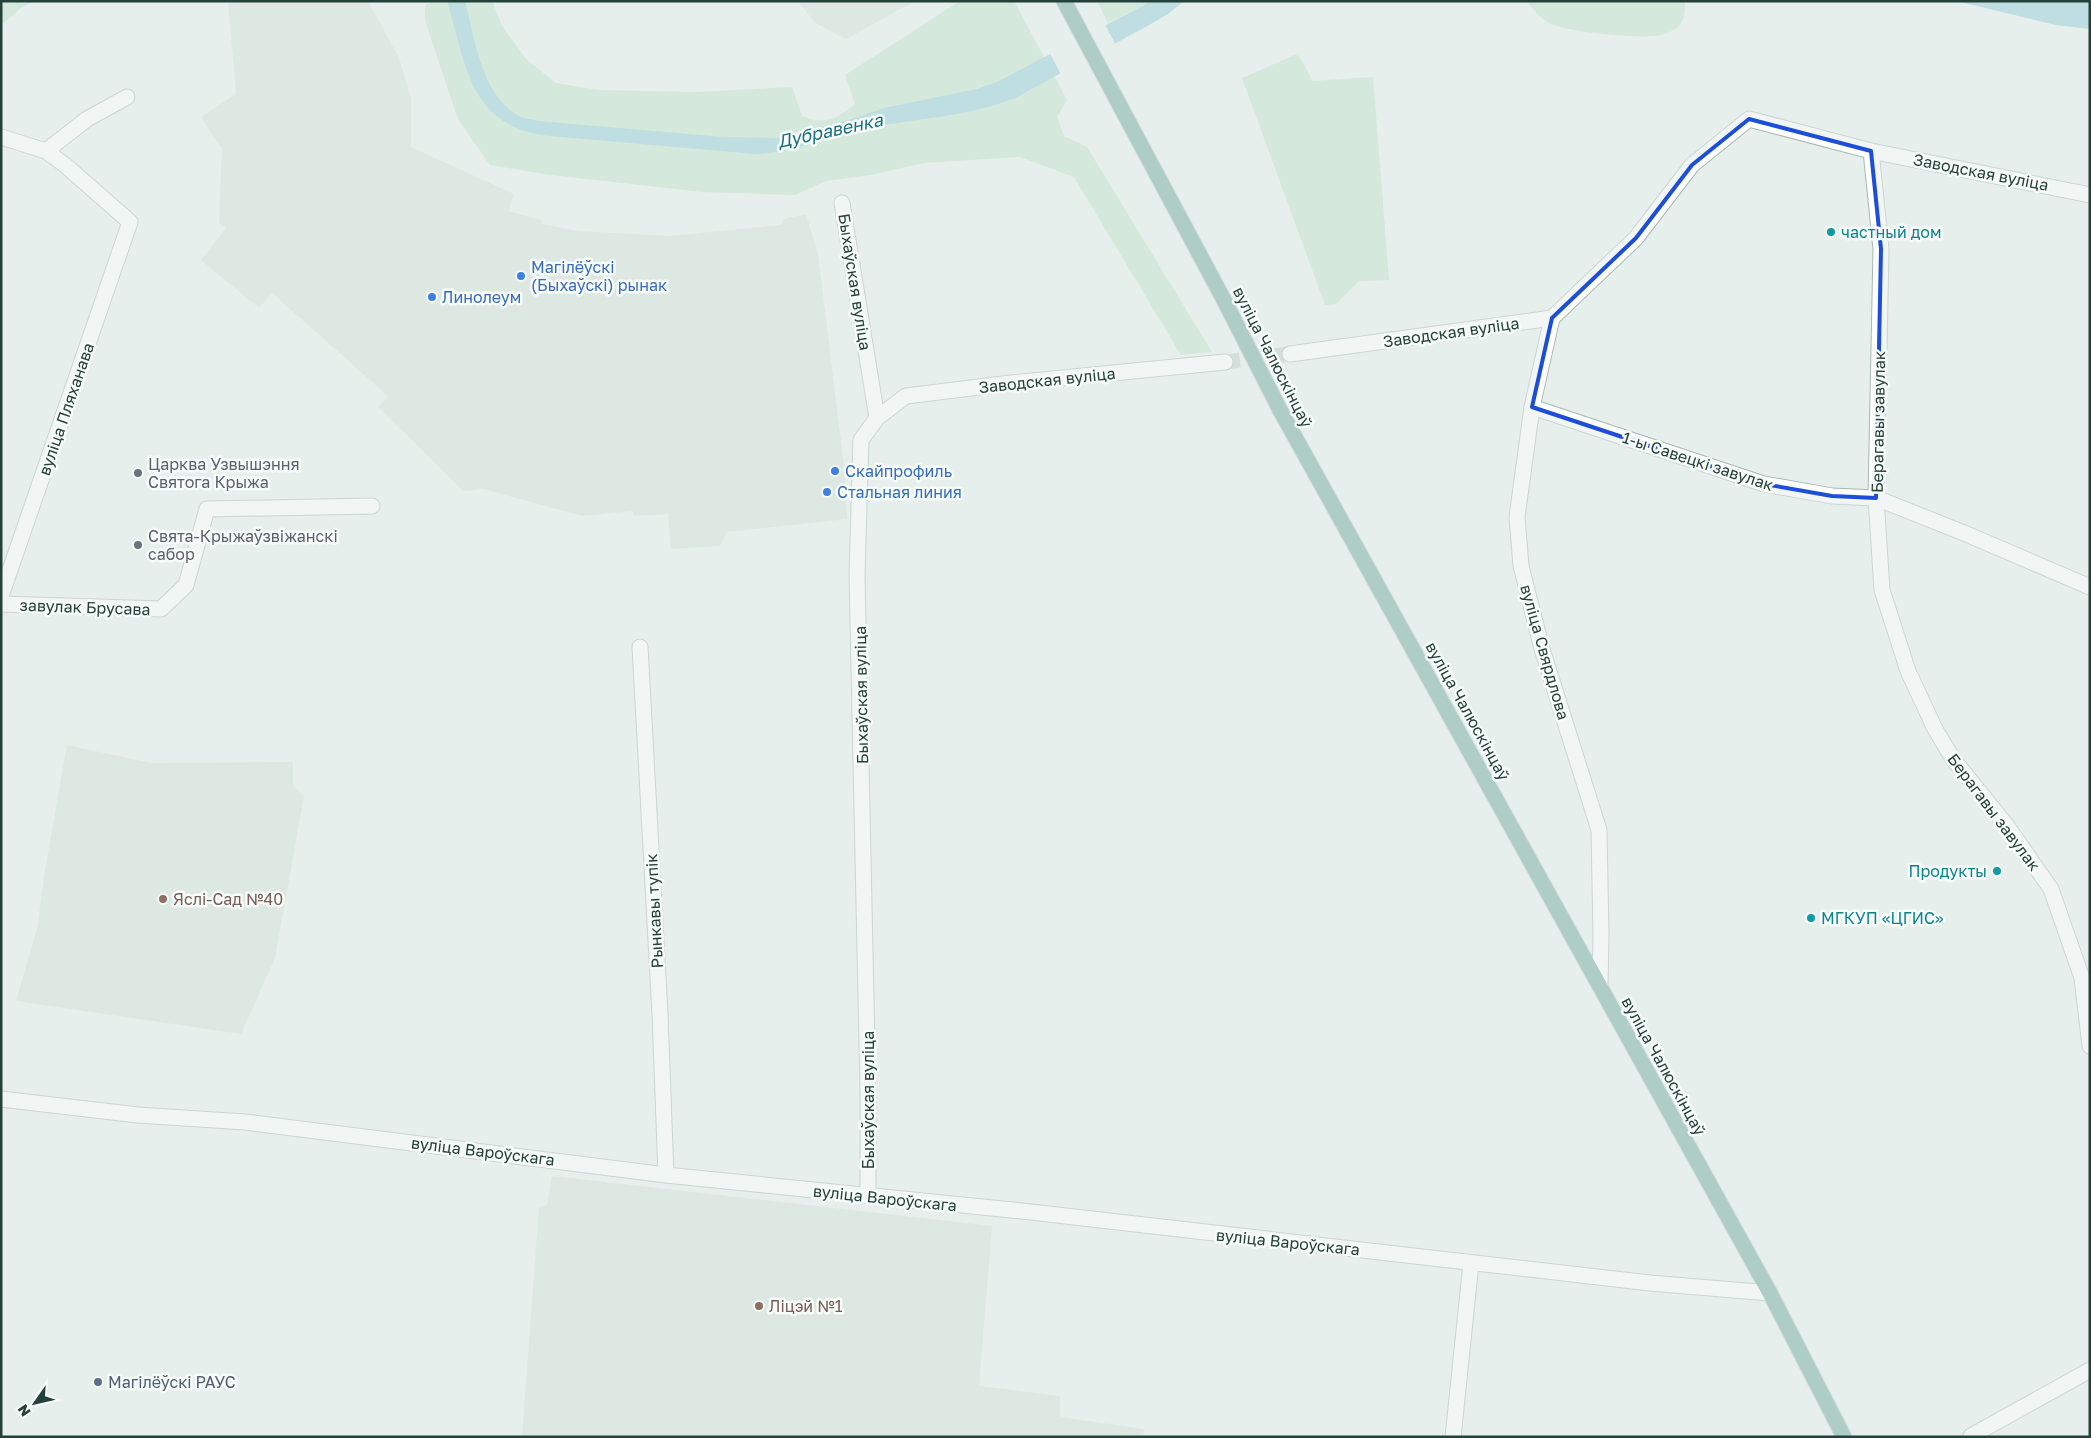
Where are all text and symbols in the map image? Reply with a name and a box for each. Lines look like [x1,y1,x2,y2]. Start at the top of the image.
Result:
water label: Дубравенка [775,108,885,152]
street label: Заводская вуліца [1912,149,2050,195]
street label: Быхаўская вуліца [834,212,876,352]
place label: частный дом [1841,222,1941,242]
marker: частный дом [1825,226,1837,238]
place label: Магілёўскі (Быхаўскі) рынак [531,257,667,295]
marker: Магілёўскі (Быхаўскі) рынак [515,270,527,282]
street label: вуліца Чалюскінцаў [1229,283,1317,431]
place label: Линолеум [442,287,521,307]
marker: Линолеум [426,291,438,303]
street label: Заводская вуліца [1382,313,1520,351]
street label: вуліца Пляханава [34,340,98,478]
street label: Берагавы завулак [1867,351,1889,493]
street label: Заводская вуліца [978,363,1116,397]
street label: 1-ы Савецкі завулак [1620,427,1776,495]
place label: Царква Узвышэння Святога Крыжа [148,454,300,492]
place label: Скайпрофиль [845,461,952,481]
marker: Скайпрофиль [829,465,841,477]
marker: Царква Узвышэння Святога Крыжа [132,467,144,479]
place label: Стальная линия [837,482,962,502]
marker: Стальная линия [821,486,833,498]
place label: Свята-Крыжаўзвіжанскі сабор [148,526,338,564]
marker: Свята-Крыжаўзвіжанскі сабор [132,539,144,551]
street label: вуліца Свярдлова [1516,582,1574,722]
street label: завулак Брусава [19,595,151,619]
street label: Быхаўская вуліца [850,626,872,764]
street label: вуліца Чалюскінцаў [1422,638,1514,784]
street label: Берагавы завулак [1943,749,2045,875]
street label: Рынкавы тупік [641,853,667,969]
place label: Продукты [1909,861,1987,881]
marker: Продукты [1991,865,2003,877]
place label: Яслі-Сад №40 [173,889,283,909]
marker: Яслі-Сад №40 [157,893,169,905]
place label: МГКУП «ЦГИС» [1821,908,1944,928]
marker: МГКУП «ЦГИС» [1805,912,1817,924]
street label: вуліца Чалюскінцаў [1618,993,1710,1139]
street label: Быхаўская вуліца [858,1031,878,1169]
street label: вуліца Вароўскага [410,1132,556,1170]
street label: вуліца Вароўскага [812,1181,958,1215]
street label: вуліца Вароўскага [1215,1225,1361,1259]
place label: Ліцэй №1 [769,1296,843,1316]
marker: Ліцэй №1 [753,1300,765,1312]
place label: Магілёўскі РАУС [108,1372,236,1392]
marker: Магілёўскі РАУС [92,1376,104,1388]
north arrow [10,1378,60,1428]
text: N [14,1401,34,1420]

